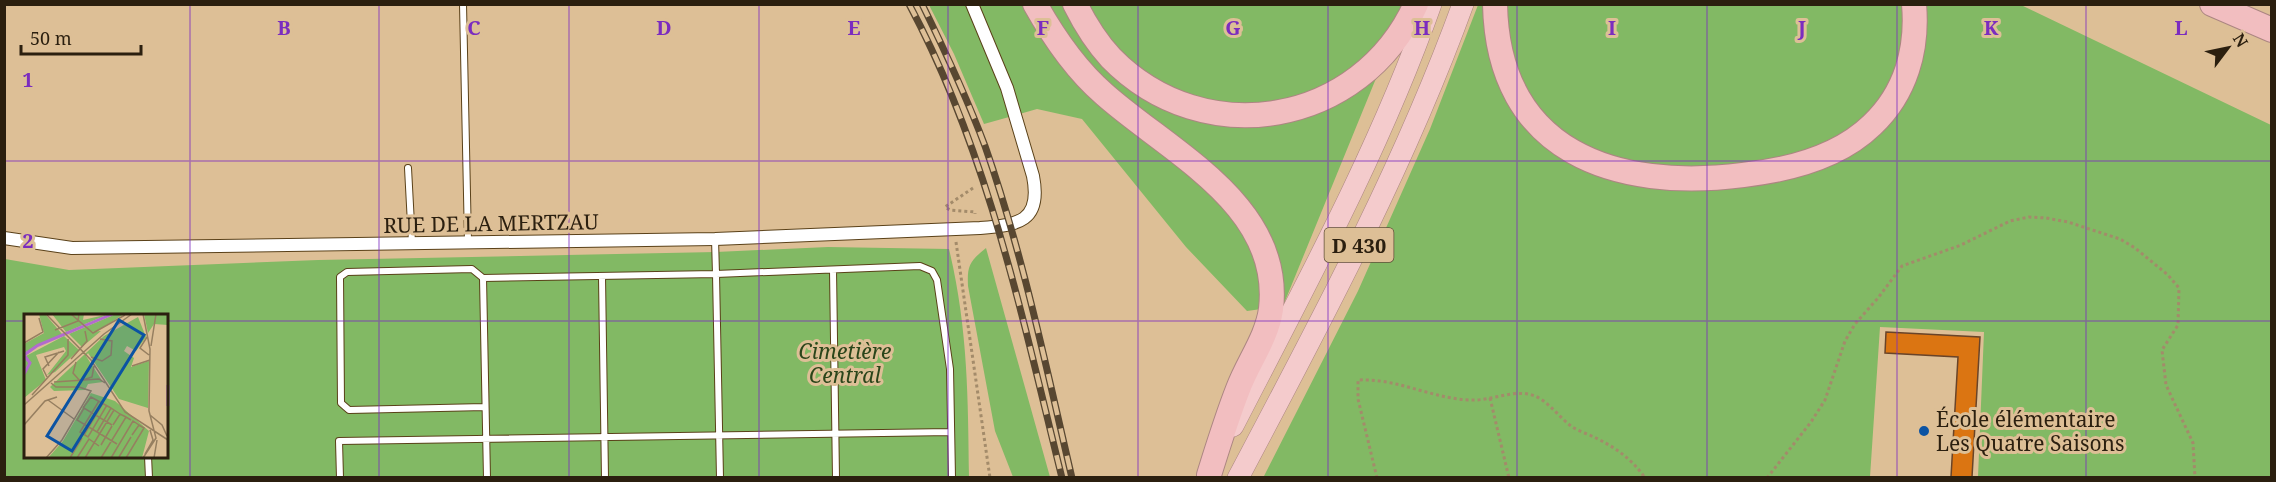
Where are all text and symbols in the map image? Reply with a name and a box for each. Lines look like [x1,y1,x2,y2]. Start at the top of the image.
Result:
text: B [277,14,291,41]
text: C [467,14,481,41]
text: D [656,14,672,41]
text: E [847,14,861,41]
text: F [1037,14,1049,41]
text: G [1225,14,1241,41]
text: H [1414,14,1430,41]
text: I [1608,14,1616,41]
text: J [1797,14,1806,41]
text: K [1984,14,1999,41]
text: L [2174,14,2188,41]
scale bar [21,18,141,56]
north arrow [2198,18,2258,78]
text: 50 m [30,26,72,50]
text: N [2228,29,2254,52]
text: 1 [22,66,34,93]
street label: RUE DE LA MERTZAU [383,207,599,239]
text: 2 [22,227,34,254]
road number: D 430 [1324,228,1394,262]
inset map [24,314,168,458]
park label: Cimetière Central [799,337,891,389]
place label: École élémentaire Les Quatre Saisons [1936,405,2125,457]
marker: École élémentaire Les Quatre Saisons [1917,424,1931,438]

